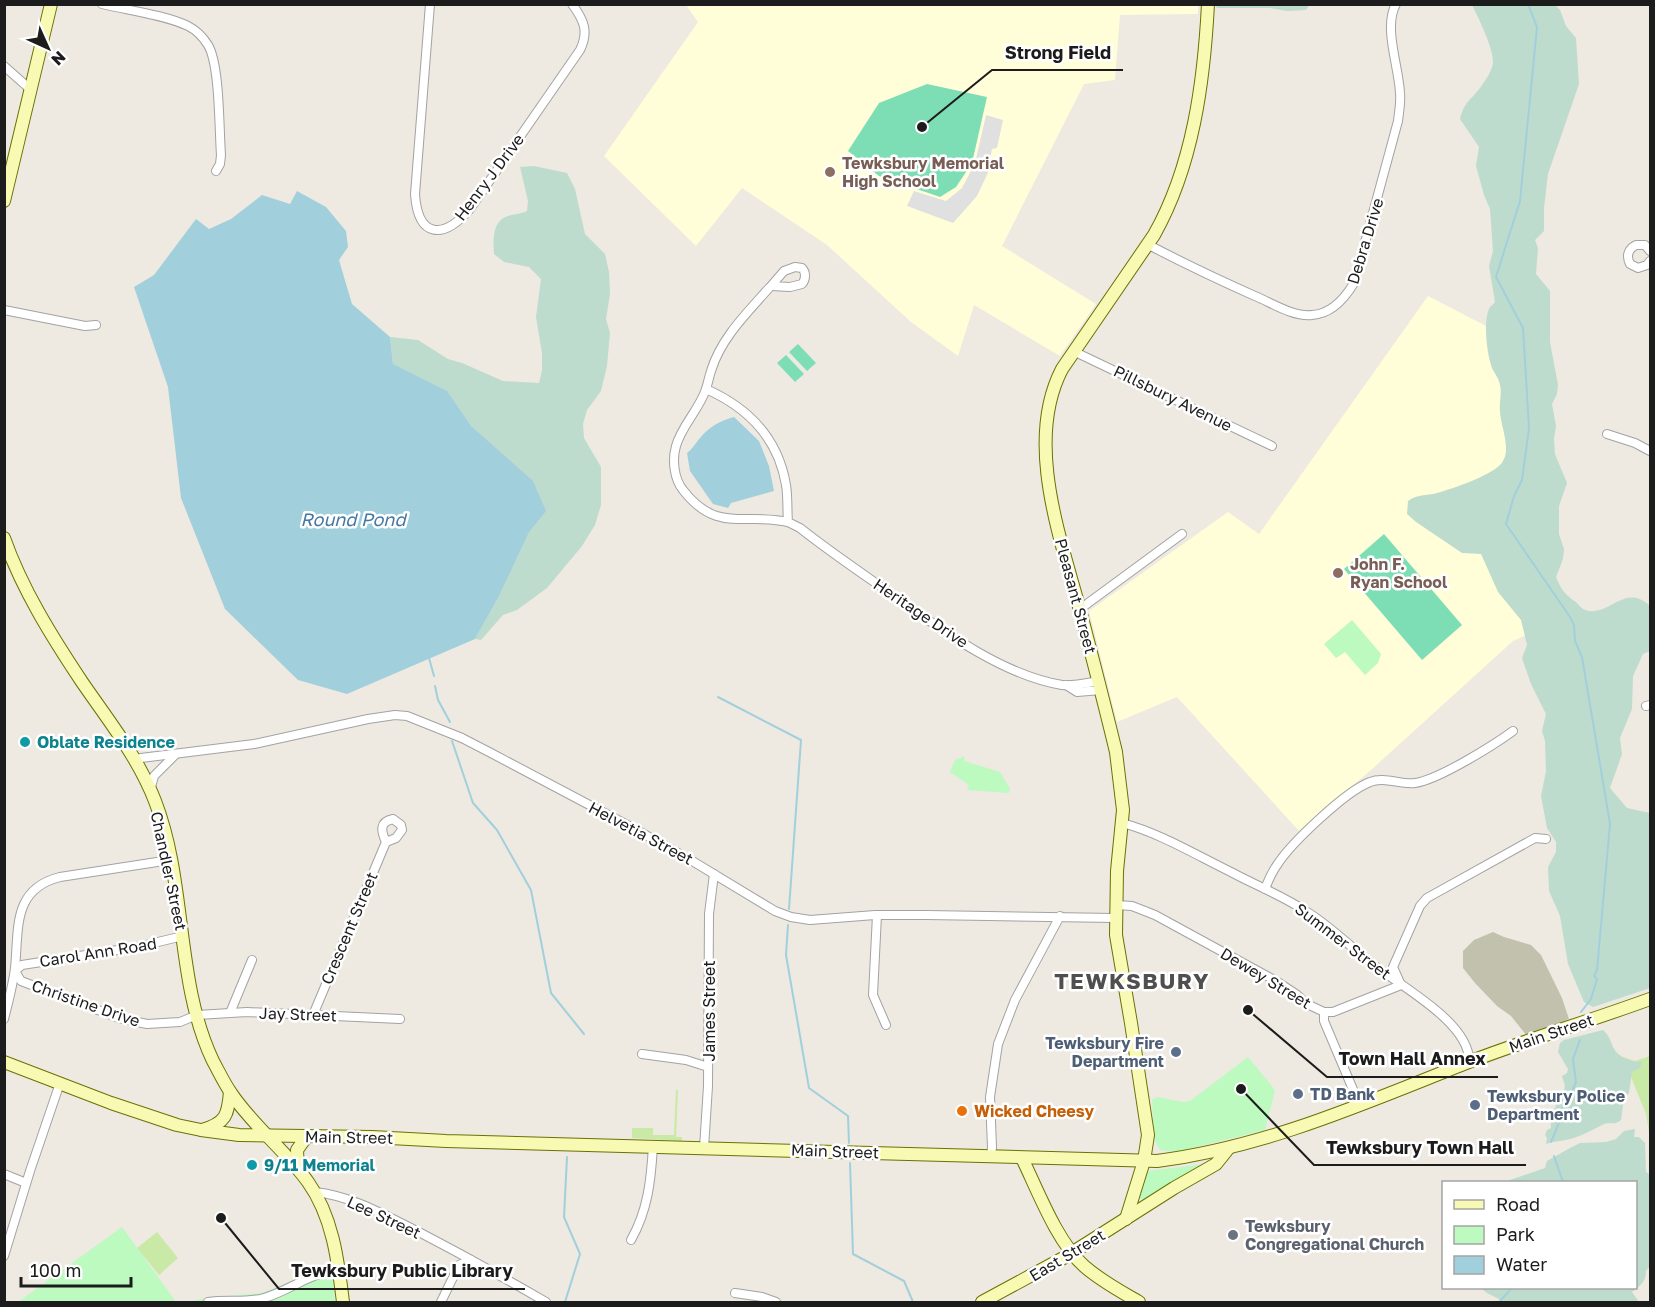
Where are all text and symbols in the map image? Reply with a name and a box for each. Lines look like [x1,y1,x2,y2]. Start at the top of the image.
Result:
north arrow [18,18,78,78]
callout: Strong Field [992,34,1123,70]
text: Strong Field [1005,41,1111,63]
text: N [47,47,70,70]
street label: Henry J Drive [450,130,528,224]
place label: Tewksbury Memorial High School [842,153,1005,191]
marker: Tewksbury Memorial High School [823,165,837,179]
street label: Debra Drive [1342,195,1388,287]
street label: Pillsbury Avenue [1111,361,1235,435]
water label: Round Pond [301,508,407,530]
street label: Pleasant Street [1051,536,1101,656]
place label: John F. Ryan School [1350,554,1448,592]
marker: John F. Ryan School [1331,566,1345,580]
street label: Heritage Drive [870,574,972,652]
place label: Oblate Residence [37,732,175,752]
marker: Oblate Residence [18,735,32,749]
street label: Helvetia Street [585,797,697,869]
street label: Chandler Street [147,810,191,932]
street label: Crescent Street [316,869,382,987]
street label: Summer Street [1291,898,1395,984]
street label: Carol Ann Road [38,933,158,971]
street label: Dewey Street [1217,943,1315,1013]
street label: James Street [699,960,719,1062]
district label: TEWKSBURY [1054,967,1210,994]
street label: Christine Drive [29,975,143,1031]
street label: Jay Street [259,1003,337,1025]
street label: Main Street [1506,1009,1596,1057]
place label: Tewksbury Fire Department [1045,1033,1164,1071]
callout: Town Hall Annex [1327,1041,1498,1077]
marker: Tewksbury Fire Department [1169,1045,1183,1059]
text: Town Hall Annex [1338,1047,1486,1069]
place label: TD Bank [1310,1084,1376,1104]
place label: Tewksbury Police Department [1487,1086,1625,1124]
marker: TD Bank [1291,1087,1305,1101]
marker: Tewksbury Police Department [1468,1098,1482,1112]
place label: Wicked Cheesy [974,1101,1095,1121]
marker: Wicked Cheesy [955,1104,969,1118]
street label: Main Street [305,1126,393,1148]
callout: Tewksbury Town Hall [1314,1129,1526,1165]
text: Tewksbury Town Hall [1326,1136,1514,1158]
street label: Main Street [791,1139,879,1163]
place label: 9/11 Memorial [264,1155,376,1175]
marker: 9/11 Memorial [245,1158,259,1172]
legend [1442,1181,1637,1289]
street label: Lee Street [344,1191,424,1243]
text: Road [1496,1193,1540,1215]
place label: Tewksbury Congregational Church [1245,1216,1424,1254]
text: Park [1496,1223,1535,1245]
street label: East Street [1025,1225,1109,1285]
marker: Tewksbury Congregational Church [1226,1228,1240,1242]
scale bar [21,1250,130,1288]
callout: Tewksbury Public Library [279,1253,525,1289]
text: Water [1496,1253,1547,1275]
text: 100 m [30,1259,81,1281]
text: Tewksbury Public Library [291,1259,513,1281]

